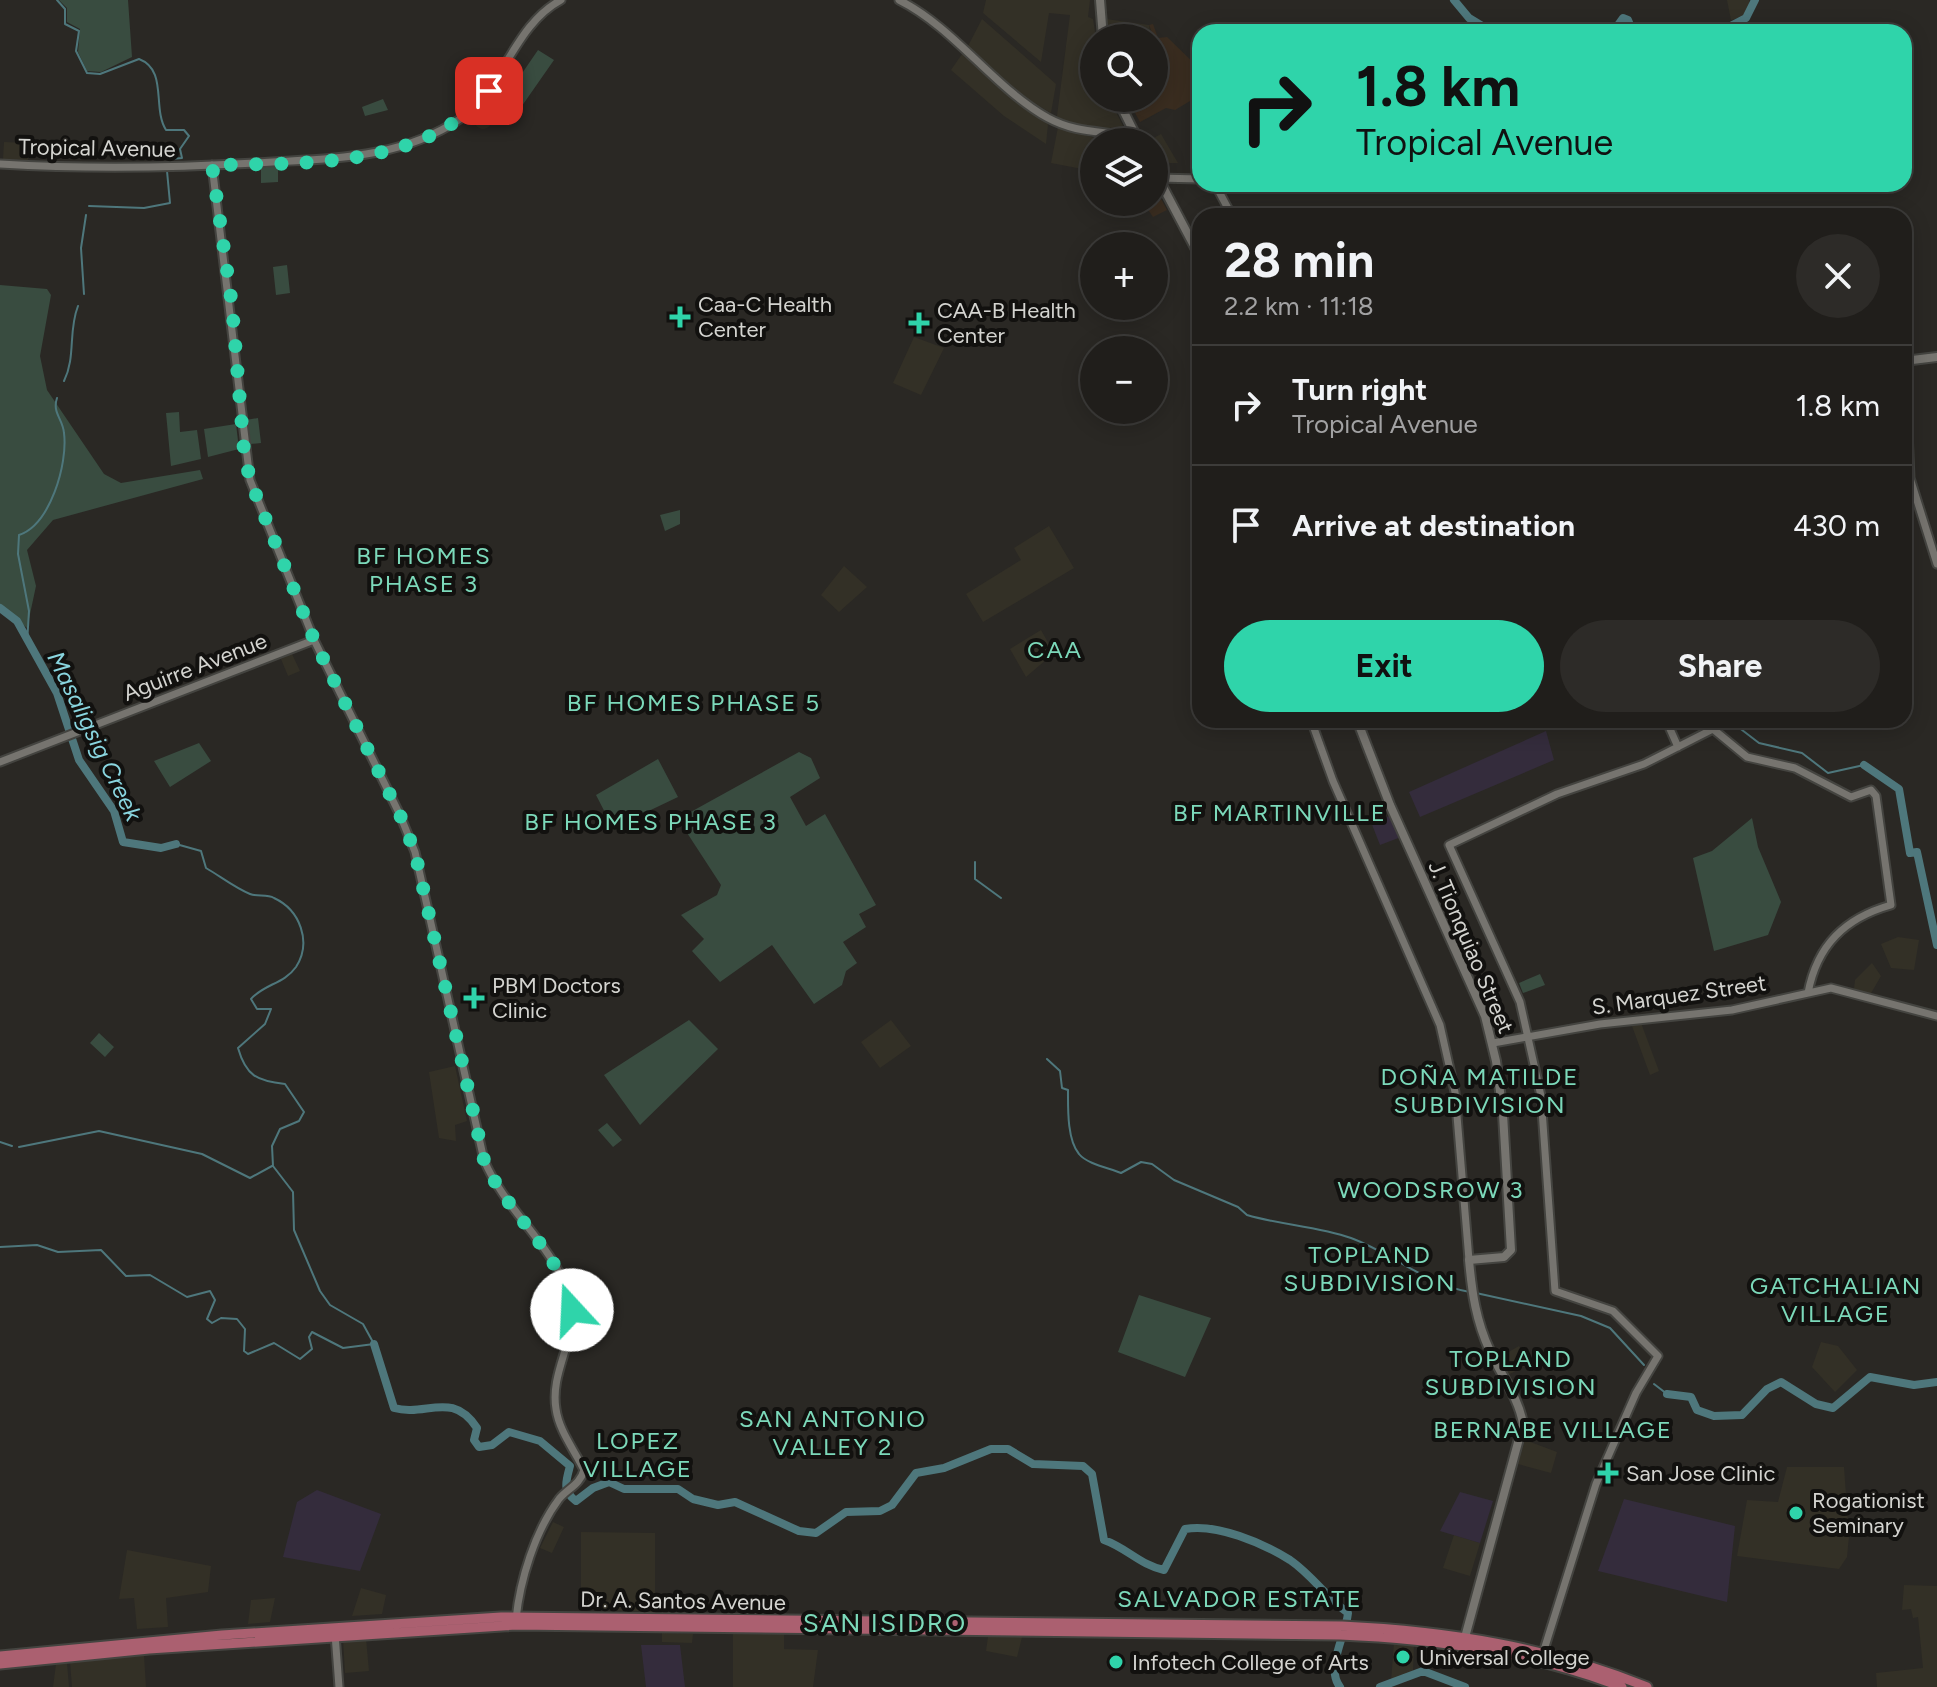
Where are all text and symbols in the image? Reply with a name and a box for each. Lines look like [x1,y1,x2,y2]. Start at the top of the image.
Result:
map controls [1080,24,1168,424]
button: search [1080,24,1168,112]
text: 1.8 km [1356,53,1520,120]
icon: right [1224,56,1328,160]
pin [455,57,523,125]
icon: arrive [467,69,511,113]
text: Tropical Avenue [1356,121,1613,164]
button: layers [1080,128,1168,216]
street label: Tropical Avenue [18,133,176,163]
text: 28 min [1224,231,1374,289]
button: + [1080,232,1168,320]
button: close [1796,234,1880,318]
text: 2.2 km · 11:18 [1224,290,1374,322]
place label: Caa-C Health Center [698,291,832,343]
place label: CAA-B Health Center [937,297,1076,349]
marker: Caa-C Health Center [669,306,691,328]
marker: CAA-B Health Center [908,312,930,334]
button: − [1080,336,1168,424]
text: Turn right [1292,371,1427,408]
icon: right [1224,383,1268,427]
text: 1.8 km [1795,387,1880,424]
text: Tropical Avenue [1292,408,1478,440]
icon: arrive [1224,503,1268,547]
text: Arrive at destination [1292,507,1575,544]
text: 430 m [1793,507,1880,544]
district label: BF HOMES PHASE 3 [356,541,492,598]
button: Exit [1224,620,1544,712]
button: Share [1560,620,1880,712]
street label: Aguirre Avenue [119,627,271,707]
district label: CAA [1027,635,1083,664]
water label: Masaligsig Creek [41,647,149,827]
district label: BF HOMES PHASE 5 [567,688,821,717]
district label: BF MARTINVILLE [1173,798,1387,827]
district label: BF HOMES PHASE 3 [524,807,778,836]
street label: J. Tionquiao Street [1422,857,1520,1037]
street label: S. Marquez Street [1590,969,1768,1021]
place label: PBM Doctors Clinic [492,972,621,1024]
marker: PBM Doctors Clinic [463,987,485,1009]
district label: DOÑA MATILDE SUBDIVISION [1380,1062,1580,1119]
district label: WOODSROW 3 [1338,1175,1525,1204]
district label: TOPLAND SUBDIVISION [1284,1240,1456,1297]
position arrow [530,1268,614,1352]
district label: GATCHALIAN VILLAGE [1750,1271,1922,1328]
district label: TOPLAND SUBDIVISION [1425,1344,1597,1401]
district label: SAN ANTONIO VALLEY 2 [739,1404,927,1461]
district label: BERNABE VILLAGE [1433,1415,1673,1444]
district label: LOPEZ VILLAGE [583,1426,693,1483]
place label: San Jose Clinic [1626,1460,1775,1487]
marker: San Jose Clinic [1597,1462,1619,1484]
place label: Rogationist Seminary [1812,1487,1925,1539]
marker: Rogationist Seminary [1787,1504,1805,1522]
district label: SALVADOR ESTATE [1117,1584,1363,1613]
street label: Dr. A. Santos Avenue [580,1586,786,1616]
district label: SAN ISIDRO [803,1607,967,1639]
place label: Universal College [1419,1644,1590,1671]
marker: Universal College [1394,1648,1412,1666]
place label: Infotech College of Arts [1132,1649,1369,1676]
marker: Infotech College of Arts [1107,1653,1125,1671]

